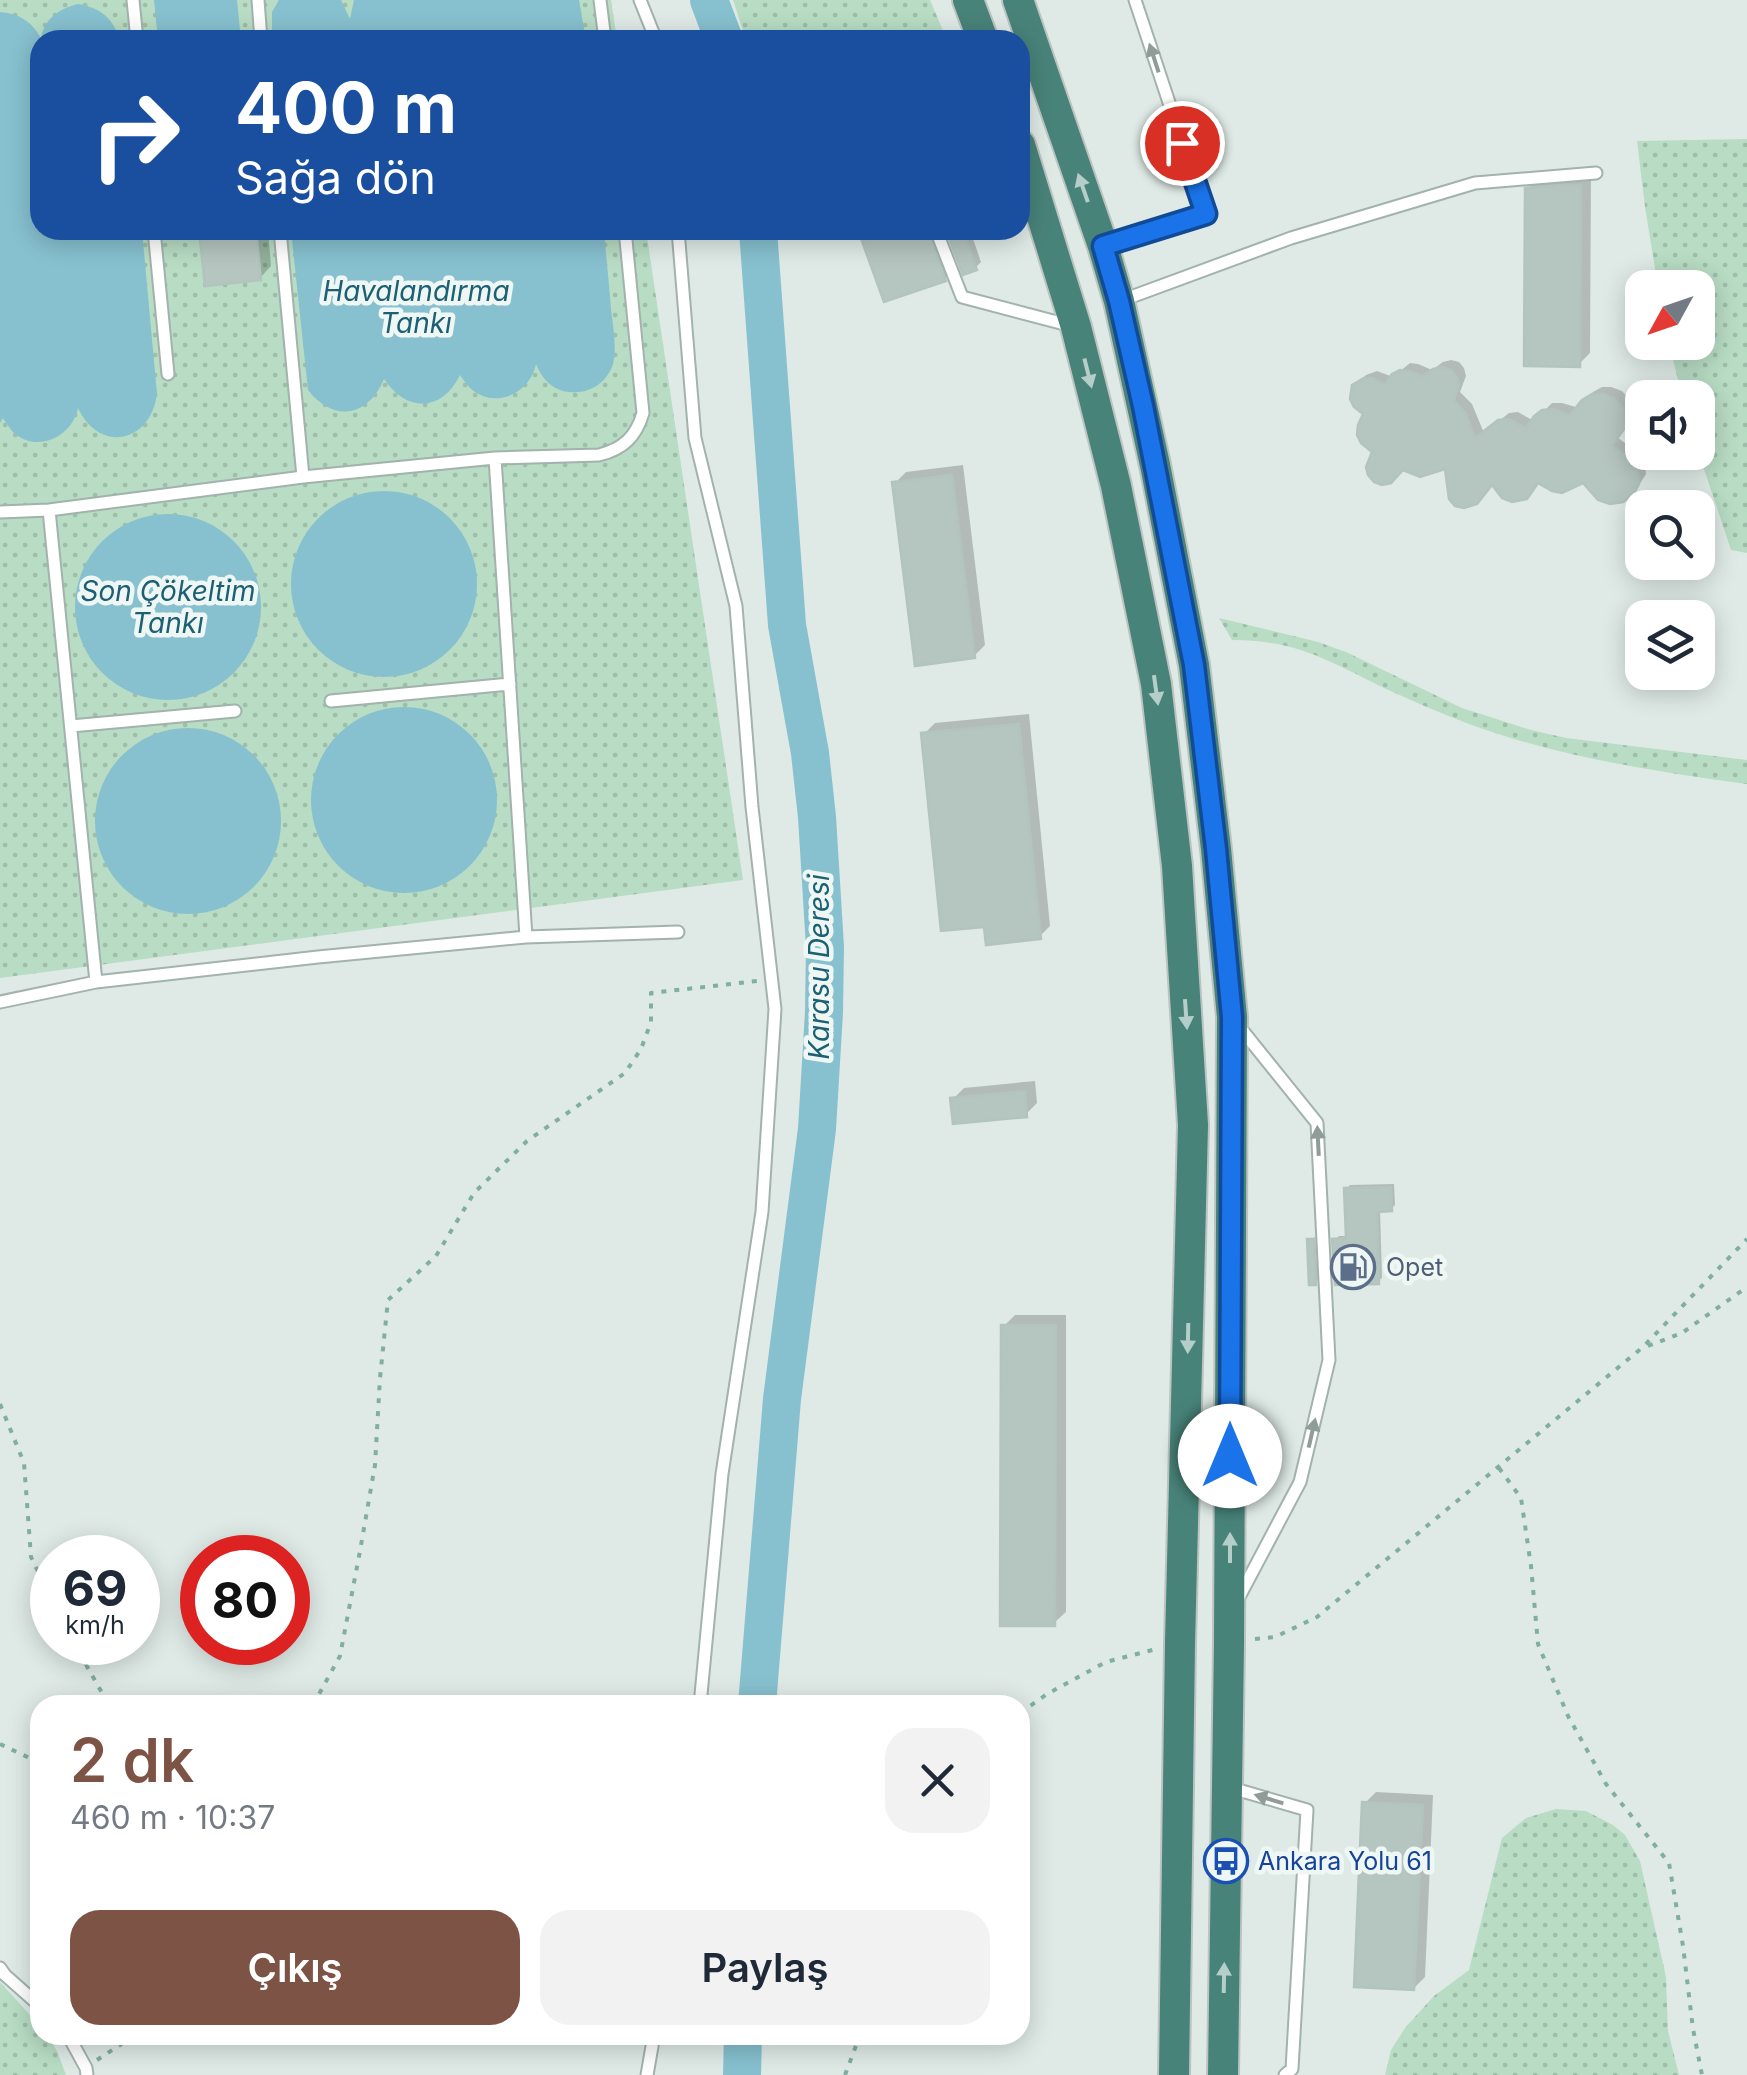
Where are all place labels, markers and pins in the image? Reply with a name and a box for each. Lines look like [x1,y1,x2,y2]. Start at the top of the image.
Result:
pin [1140,101,1225,186]
fuel station icon: Opet [1330,1244,1376,1290]
place label: Opet [1386,1252,1443,1282]
bus stop icon: Ankara Yolu 61 [1203,1838,1249,1884]
place label: Ankara Yolu 61 [1258,1846,1432,1876]

